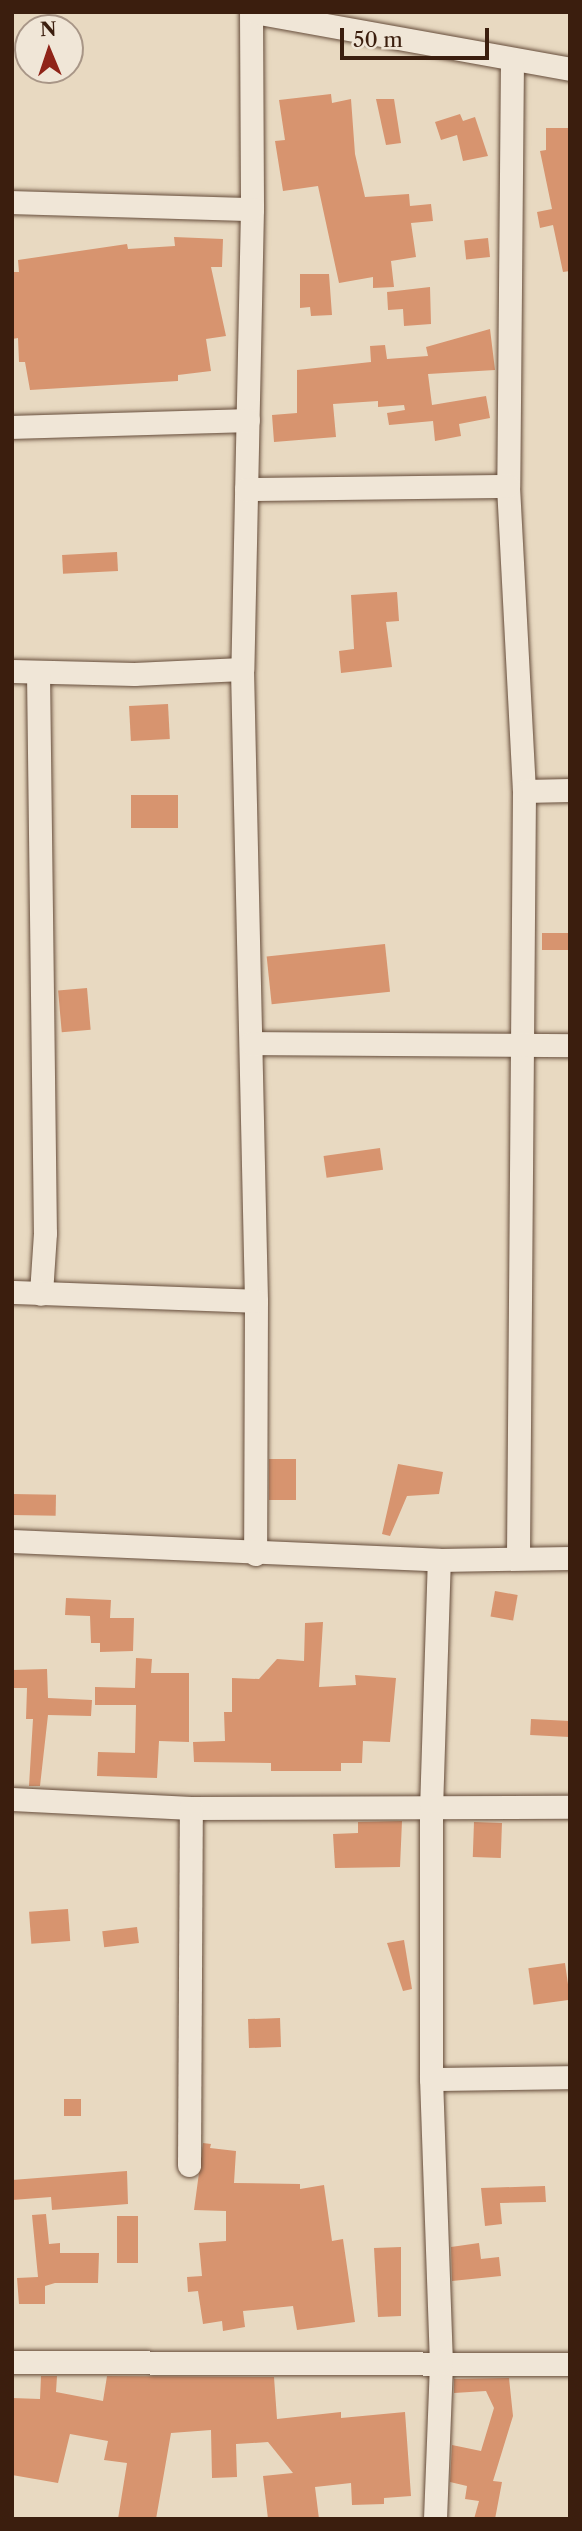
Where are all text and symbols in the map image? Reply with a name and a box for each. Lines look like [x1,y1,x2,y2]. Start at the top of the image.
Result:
north arrow [14,14,84,84]
scale bar [344,14,493,58]
text: N [40,18,57,41]
text: 50 m [353,27,403,52]

